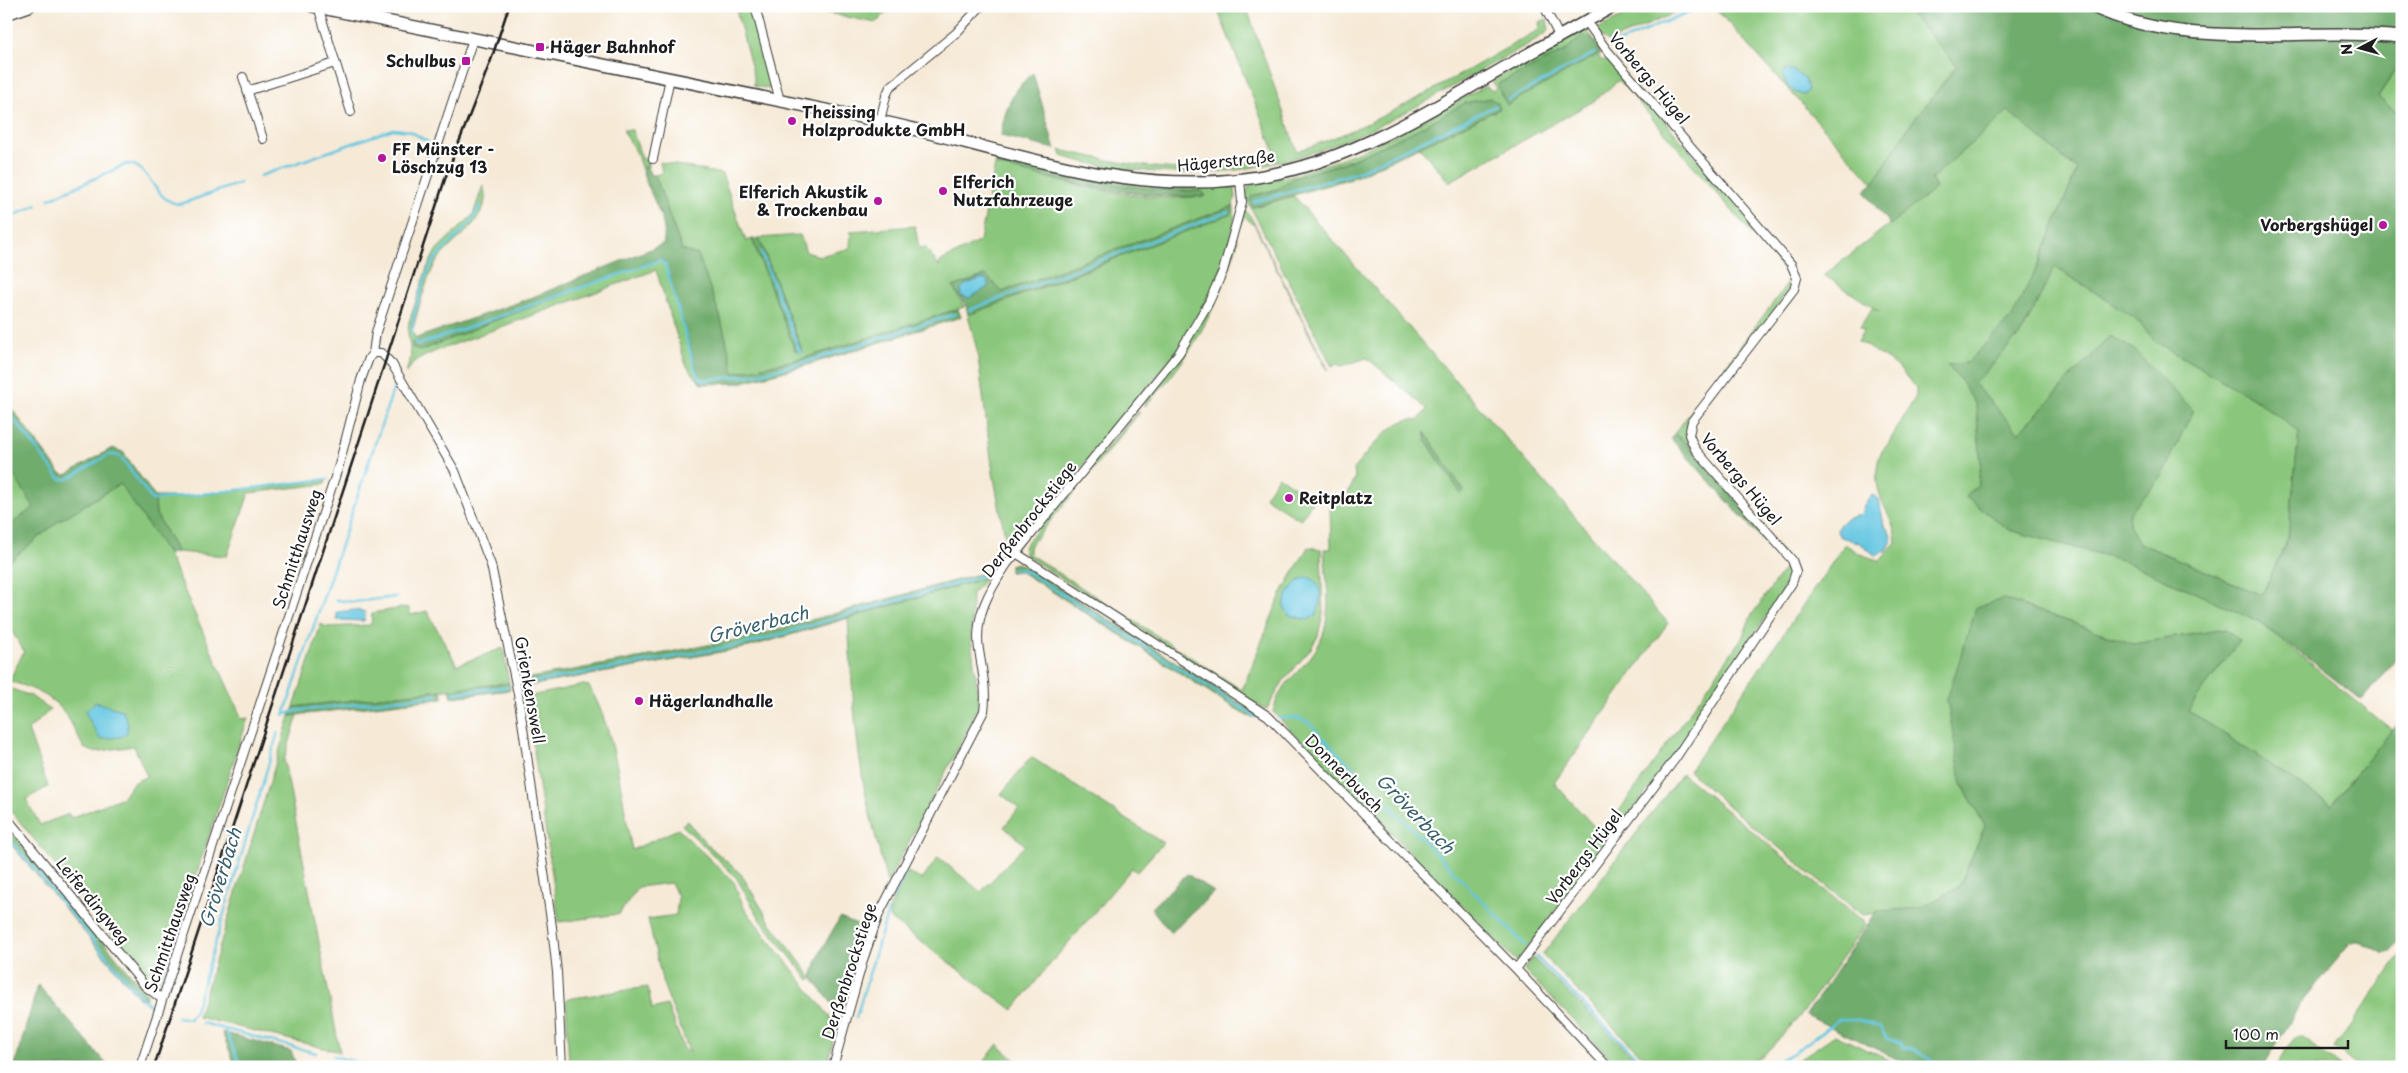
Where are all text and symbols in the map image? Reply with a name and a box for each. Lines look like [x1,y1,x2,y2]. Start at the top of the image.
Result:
north arrow [2336,22,2386,72]
street label: Vorbergs Hügel [1604,26,1696,129]
place label: Häger Bahnhof [550,34,676,58]
marker: Häger Bahnhof [534,41,546,53]
text: N [2336,43,2358,56]
place label: Schulbus [386,48,456,72]
marker: Schulbus [460,55,472,67]
place label: Theissing Holzprodukte GmbH [802,99,965,141]
marker: Theissing Holzprodukte GmbH [786,115,798,127]
place label: FF Münster - Löschzug 13 [392,136,495,178]
street label: Hägerstraße [1176,143,1276,177]
marker: FF Münster - Löschzug 13 [376,152,388,164]
place label: Elferich Nutzfahrzeuge [953,169,1073,211]
place label: Elferich Akustik & Trockenbau [739,179,868,221]
marker: Elferich Nutzfahrzeuge [937,185,949,197]
marker: Elferich Akustik & Trockenbau [872,195,884,207]
place label: Vorbergshügel [2260,212,2373,236]
marker: Vorbergshügel [2377,219,2389,231]
street label: Vorbergs Hügel [1696,427,1788,530]
street label: Derßenbrockstiege [975,455,1082,582]
place label: Reitplatz [1299,485,1372,509]
street label: Schmitthausweg [265,486,327,612]
marker: Reitplatz [1283,492,1295,504]
water label: Gröverbach [704,598,811,649]
street label: Grienkenswell [510,634,552,745]
place label: Hägerlandhalle [649,688,774,712]
marker: Hägerlandhalle [633,695,645,707]
street label: Donnerbusch [1300,728,1389,817]
water label: Gröverbach [1371,767,1462,860]
street label: Vorbergs Hügel [1539,804,1627,909]
water label: Gröverbach [192,824,248,931]
street label: Leiferdingweg [51,852,137,949]
street label: Schmitthausweg [137,870,201,996]
street label: Derßenbrockstiege [815,899,882,1042]
scale bar [2226,1018,2348,1050]
text: 100 m [2233,1022,2279,1045]

